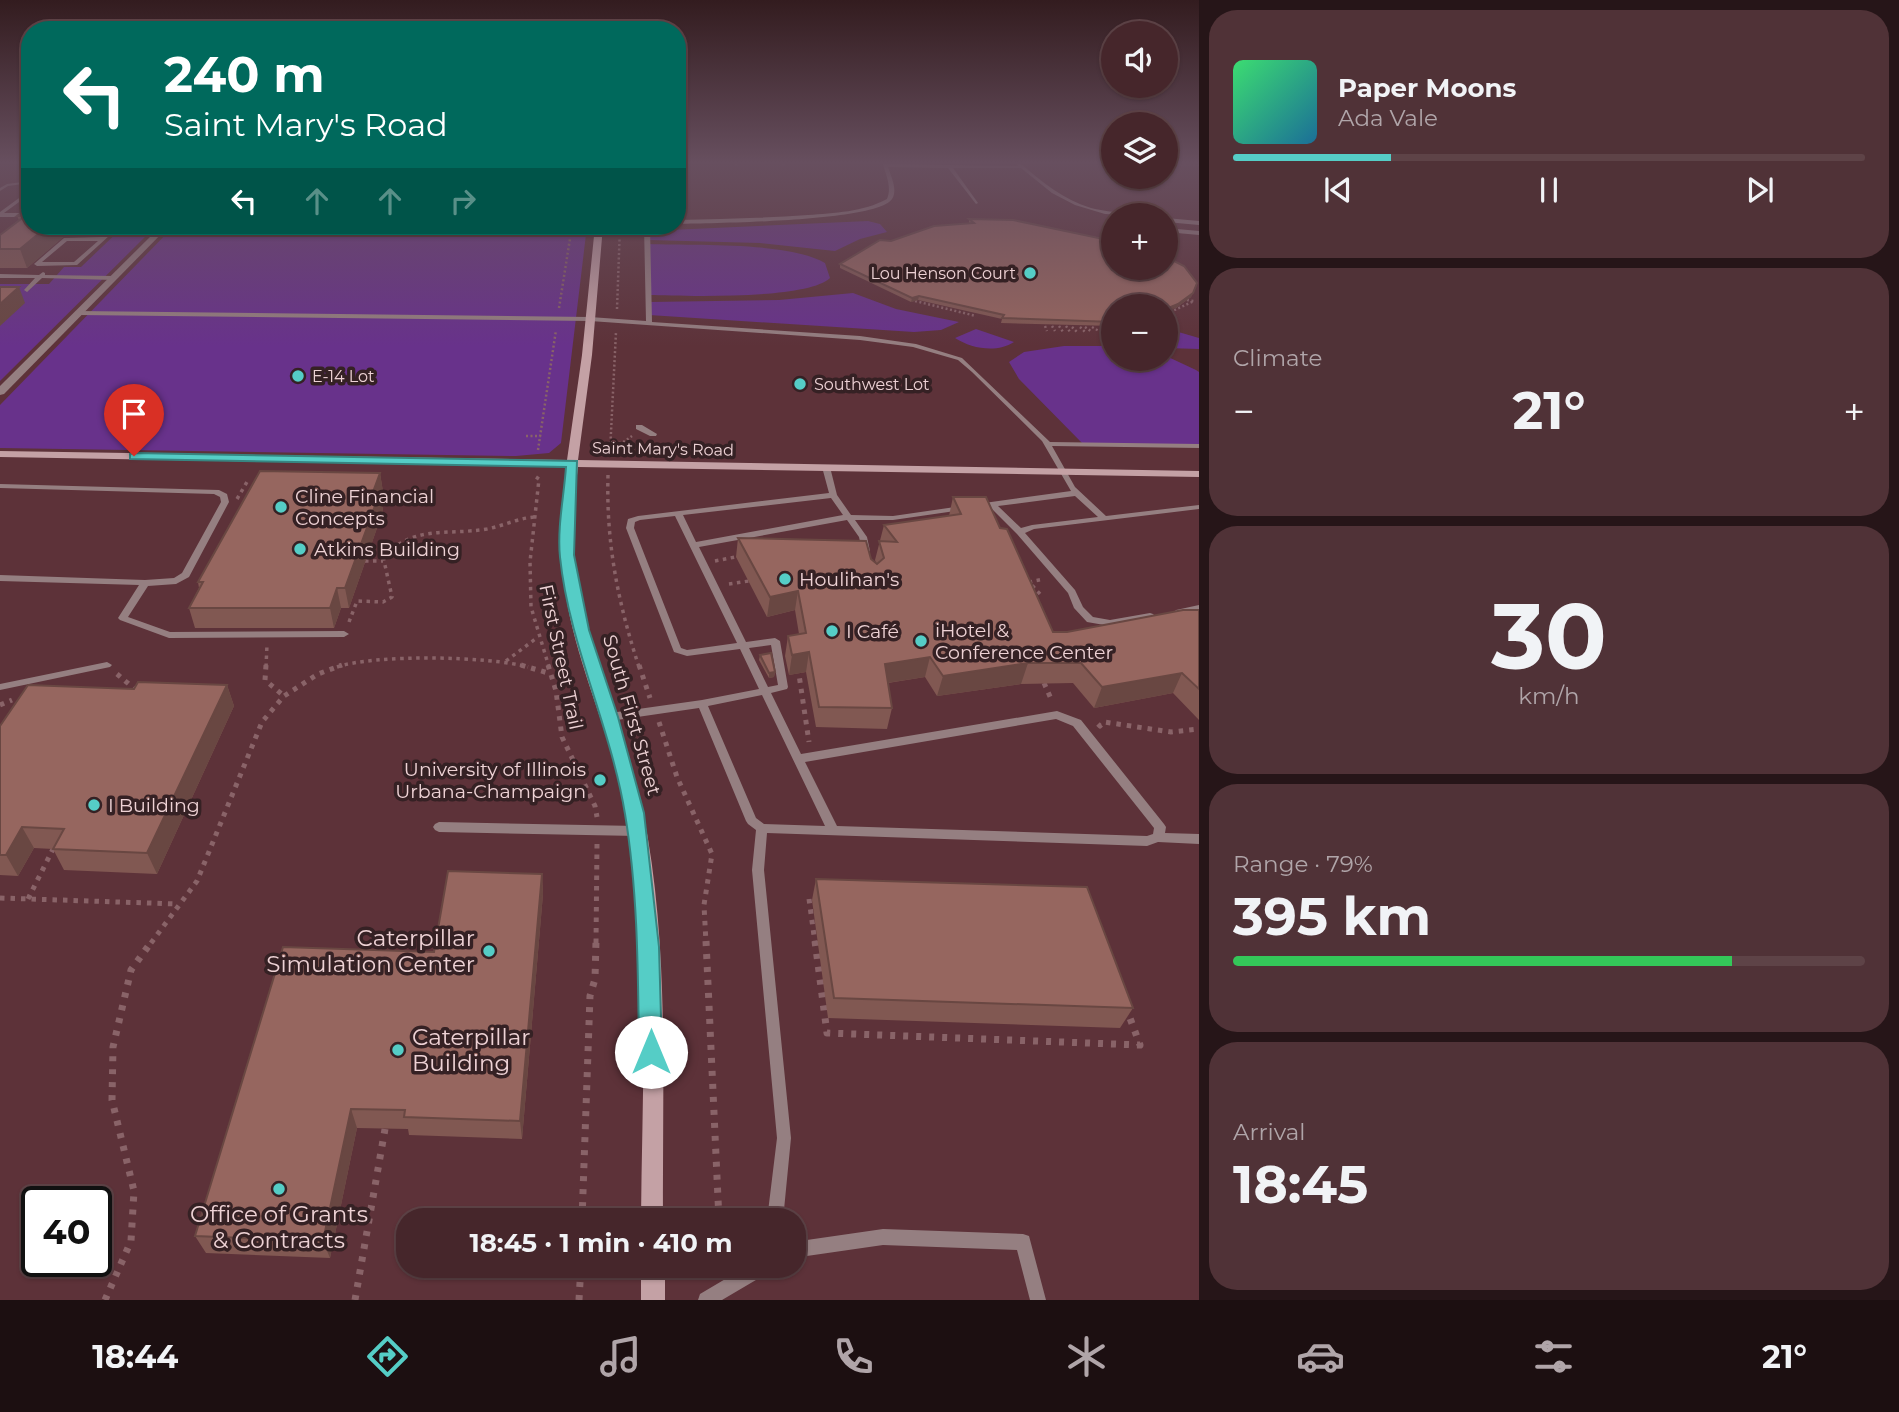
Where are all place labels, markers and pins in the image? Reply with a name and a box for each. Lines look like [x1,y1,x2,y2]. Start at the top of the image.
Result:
place label: Lou Henson Court [870,264,1017,283]
marker: Lou Henson Court [1022,265,1038,281]
place label: E-14 Lot [312,367,375,386]
marker: E-14 Lot [290,368,306,384]
place label: Southwest Lot [814,375,930,394]
marker: Southwest Lot [792,376,808,392]
pin [104,384,164,456]
place label: Cline Financial Concepts [295,485,434,530]
marker: Cline Financial Concepts [273,499,289,515]
place label: Atkins Building [314,538,460,561]
marker: Atkins Building [292,541,308,557]
place label: Houlihan's [799,568,899,591]
marker: Houlihan's [777,571,793,587]
place label: iHotel & Conference Center [935,619,1113,664]
place label: I Café [846,620,899,643]
marker: I Café [824,623,840,639]
marker: iHotel & Conference Center [913,633,929,649]
place label: University of Illinois Urbana-Champaign [395,758,586,803]
marker: University of Illinois Urbana-Champaign [592,772,608,788]
place label: I Building [108,794,200,817]
marker: I Building [86,797,102,813]
place label: Caterpillar Simulation Center [266,924,475,978]
marker: Caterpillar Simulation Center [481,943,497,959]
place label: Caterpillar Building [412,1023,531,1077]
marker: Caterpillar Building [390,1042,406,1058]
marker: Office of Grants & Contracts [271,1181,287,1197]
place label: Office of Grants & Contracts [190,1200,368,1254]

